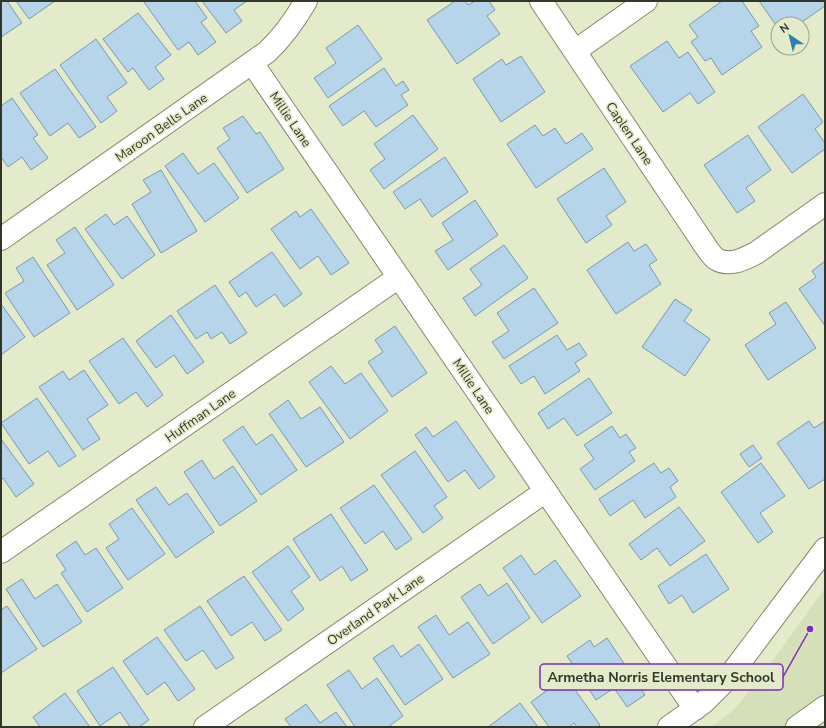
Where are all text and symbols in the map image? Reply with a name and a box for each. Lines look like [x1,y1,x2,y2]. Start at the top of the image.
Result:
north arrow [770,16,810,56]
text: N [777,20,792,37]
street label: Millie Lane [265,88,315,151]
street label: Maroon Bells Lane [112,89,211,166]
street label: Caplen Lane [601,98,657,169]
street label: Millie Lane [448,355,498,418]
street label: Huffman Lane [162,385,240,447]
street label: Overland Park Lane [323,569,428,650]
callout: Armetha Norris Elementary School [540,664,783,690]
text: Armetha Norris Elementary School [547,668,775,687]

